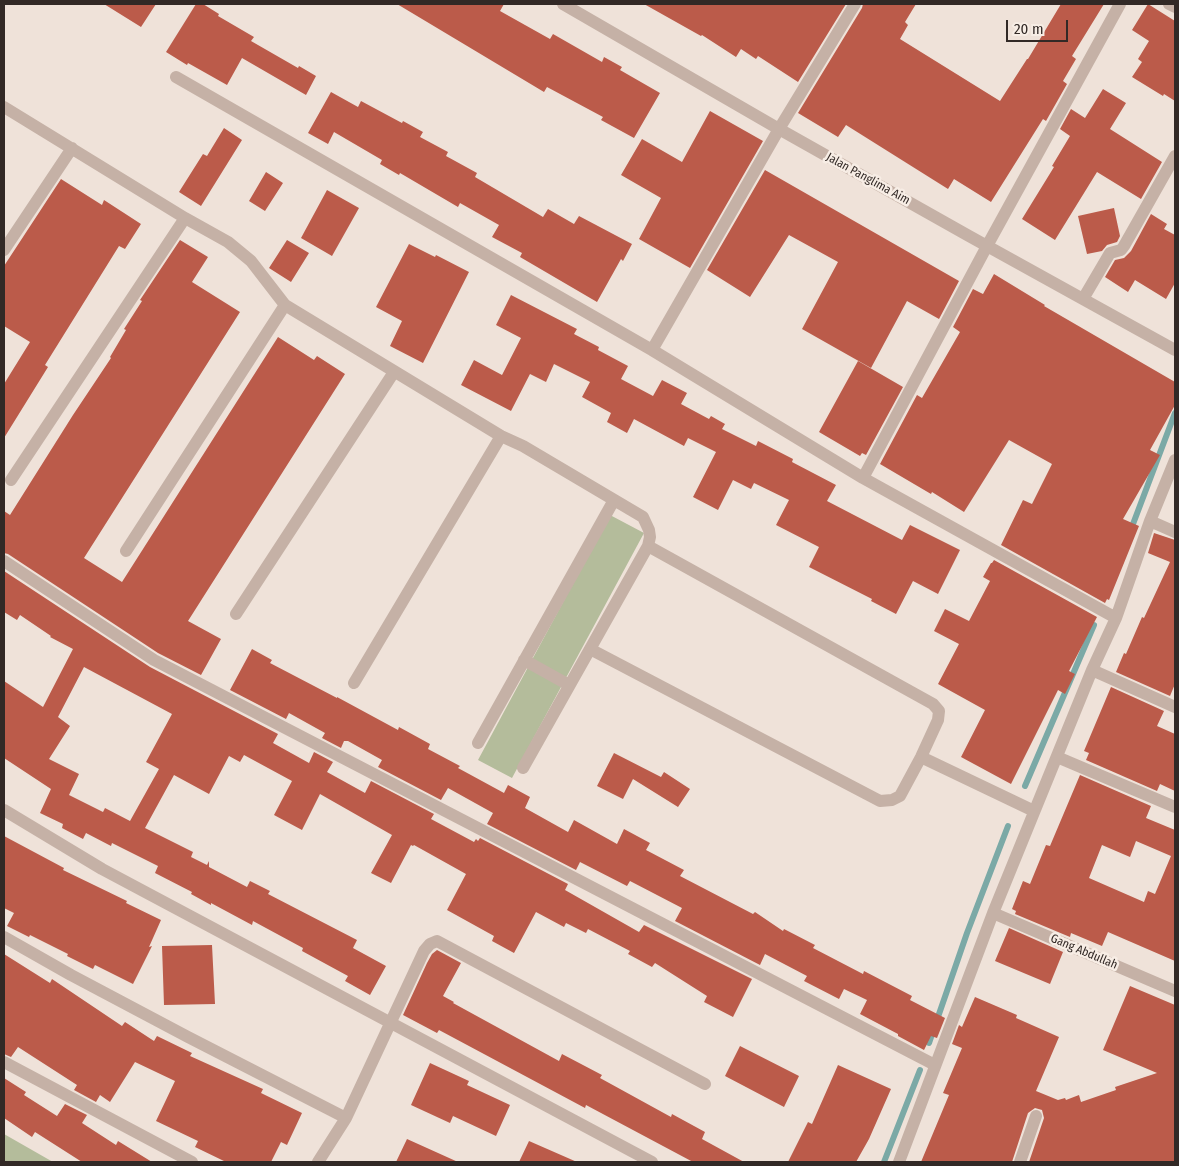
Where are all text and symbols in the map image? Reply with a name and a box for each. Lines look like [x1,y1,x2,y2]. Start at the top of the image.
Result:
scale bar [1009,10,1072,42]
text: 20 m [1014,20,1044,38]
street label: Jalan Panglima Aim [824,150,912,208]
street label: Gang Abdullah [1048,931,1120,973]

